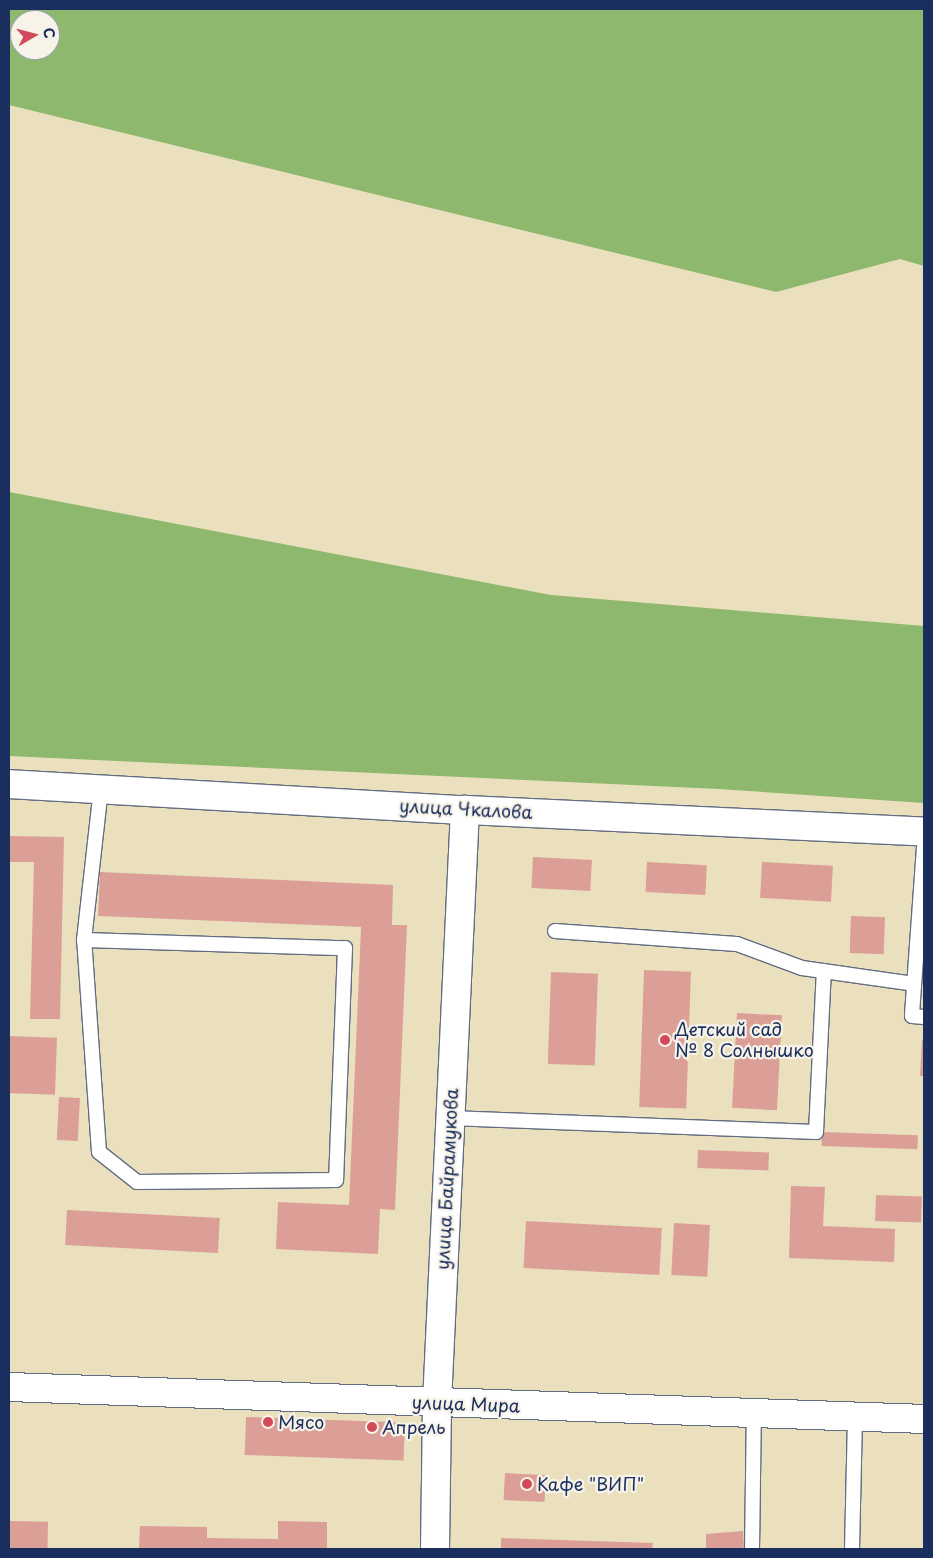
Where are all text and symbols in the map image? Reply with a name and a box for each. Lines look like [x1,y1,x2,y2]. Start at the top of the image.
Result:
north arrow [10,10,60,60]
text: С [38,26,60,40]
street label: улица Чкалова [398,795,534,823]
place label: Детский сад № 8 Солнышко [675,1019,815,1062]
marker: Детский сад № 8 Солнышко [659,1034,671,1046]
street label: улица Байрамукова [431,1087,463,1271]
street label: улица Мира [411,1391,521,1417]
place label: Мясо [278,1411,324,1433]
marker: Мясо [262,1416,274,1428]
place label: Апрель [382,1416,445,1438]
marker: Апрель [366,1421,378,1433]
place label: Кафе "ВИП" [537,1473,644,1495]
marker: Кафе "ВИП" [521,1478,533,1490]

